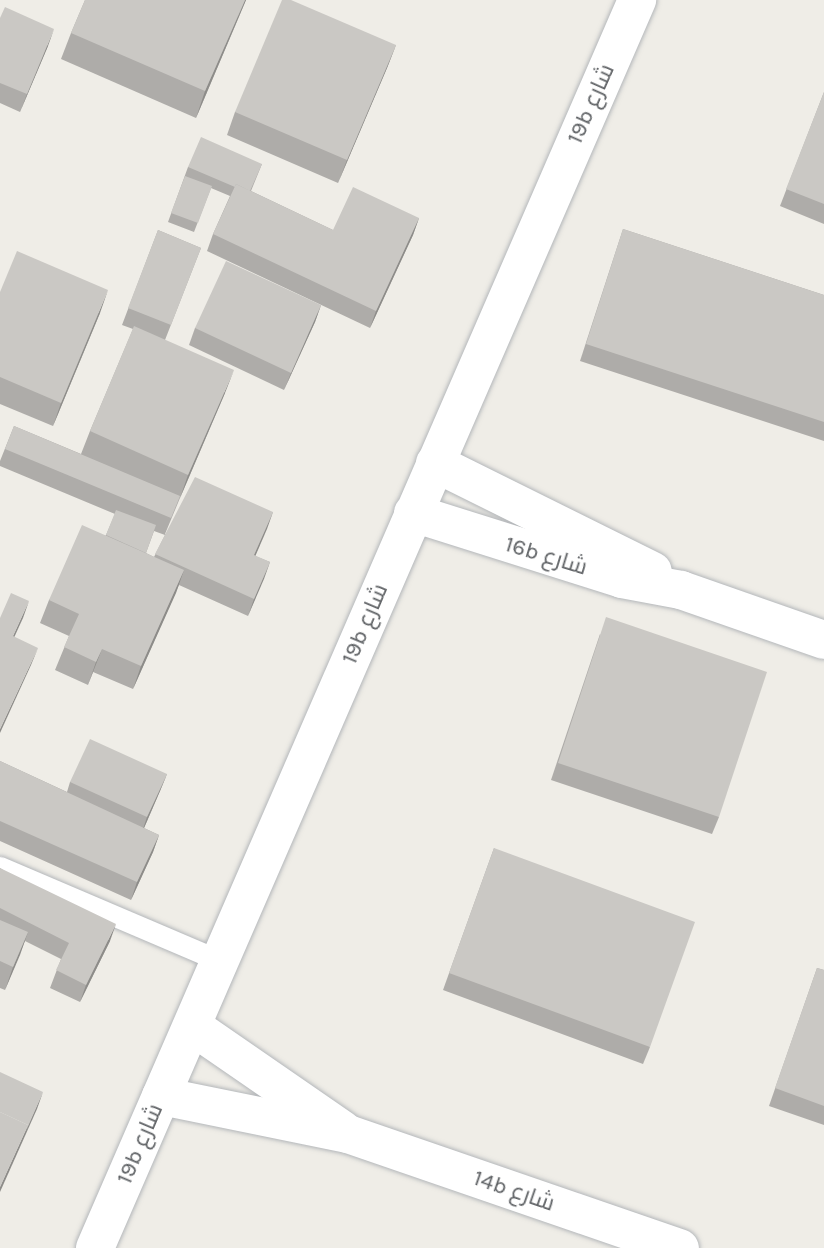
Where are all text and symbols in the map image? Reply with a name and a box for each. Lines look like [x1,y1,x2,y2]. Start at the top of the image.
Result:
street label: 19b شارع [561,60,621,148]
street label: 16b شارع [502,530,590,582]
street label: 19b شارع [336,580,394,668]
street label: 19b شارع [111,1100,169,1188]
street label: 14b شارع [470,1164,558,1218]

